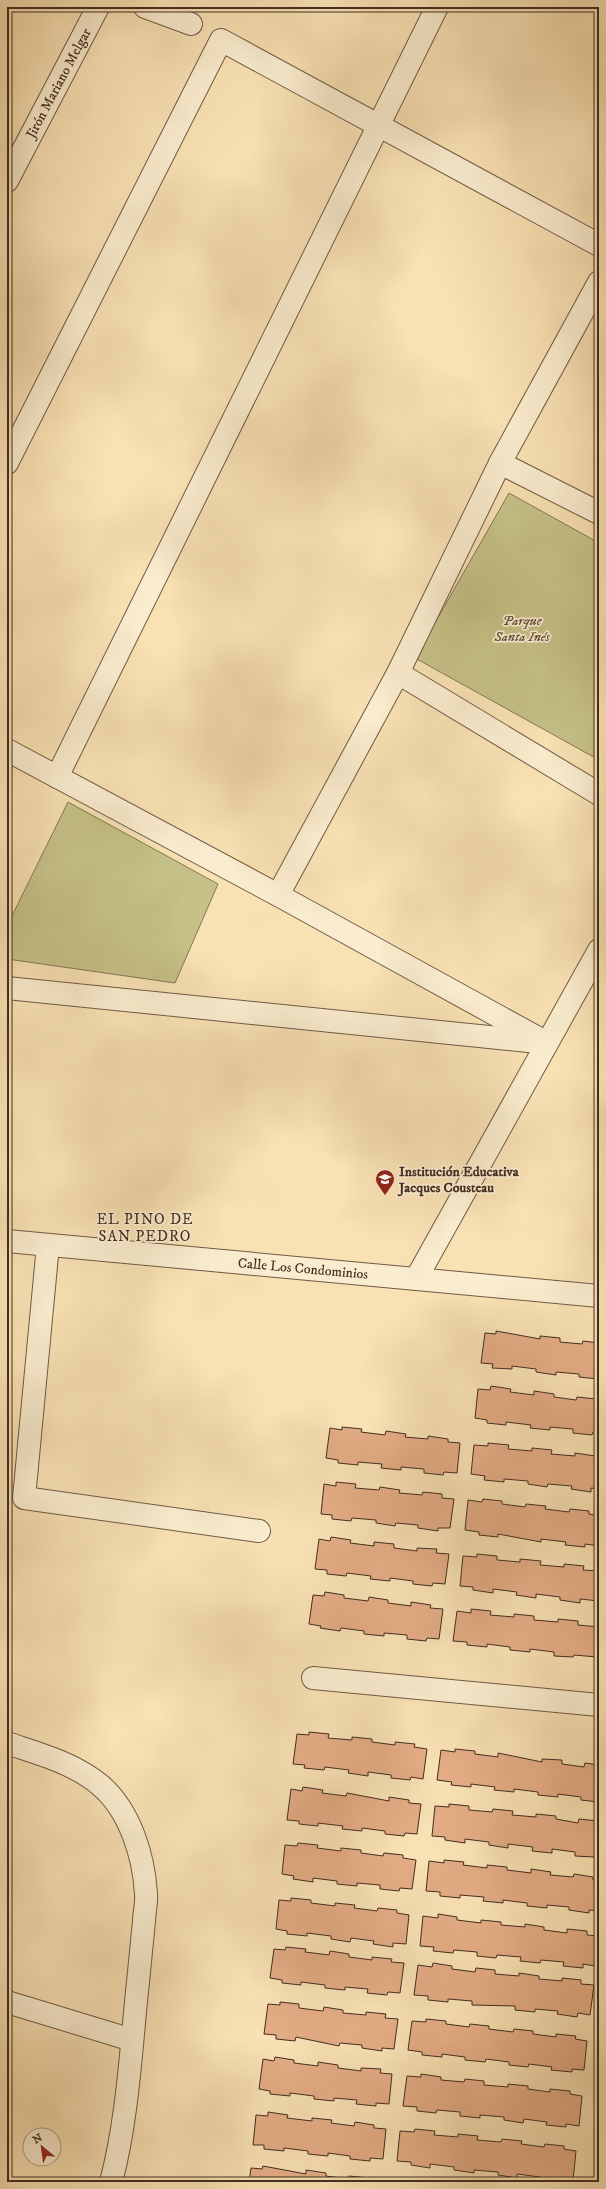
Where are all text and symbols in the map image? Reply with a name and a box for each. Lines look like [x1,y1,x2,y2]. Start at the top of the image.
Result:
street label: Jirón Mariano Melgar [21,25,96,143]
park label: Parque Santa Inés [493,612,551,646]
place label: Institución Educativa Jacques Cousteau [397,1163,520,1197]
school or university icon: Institución Educativa Jacques Cousteau [374,1168,396,1196]
district label: EL PINO DE SAN PEDRO [96,1210,194,1246]
street label: Calle Los Condominios [237,1254,369,1284]
north arrow [22,2127,62,2167]
text: N [30,2131,45,2147]

